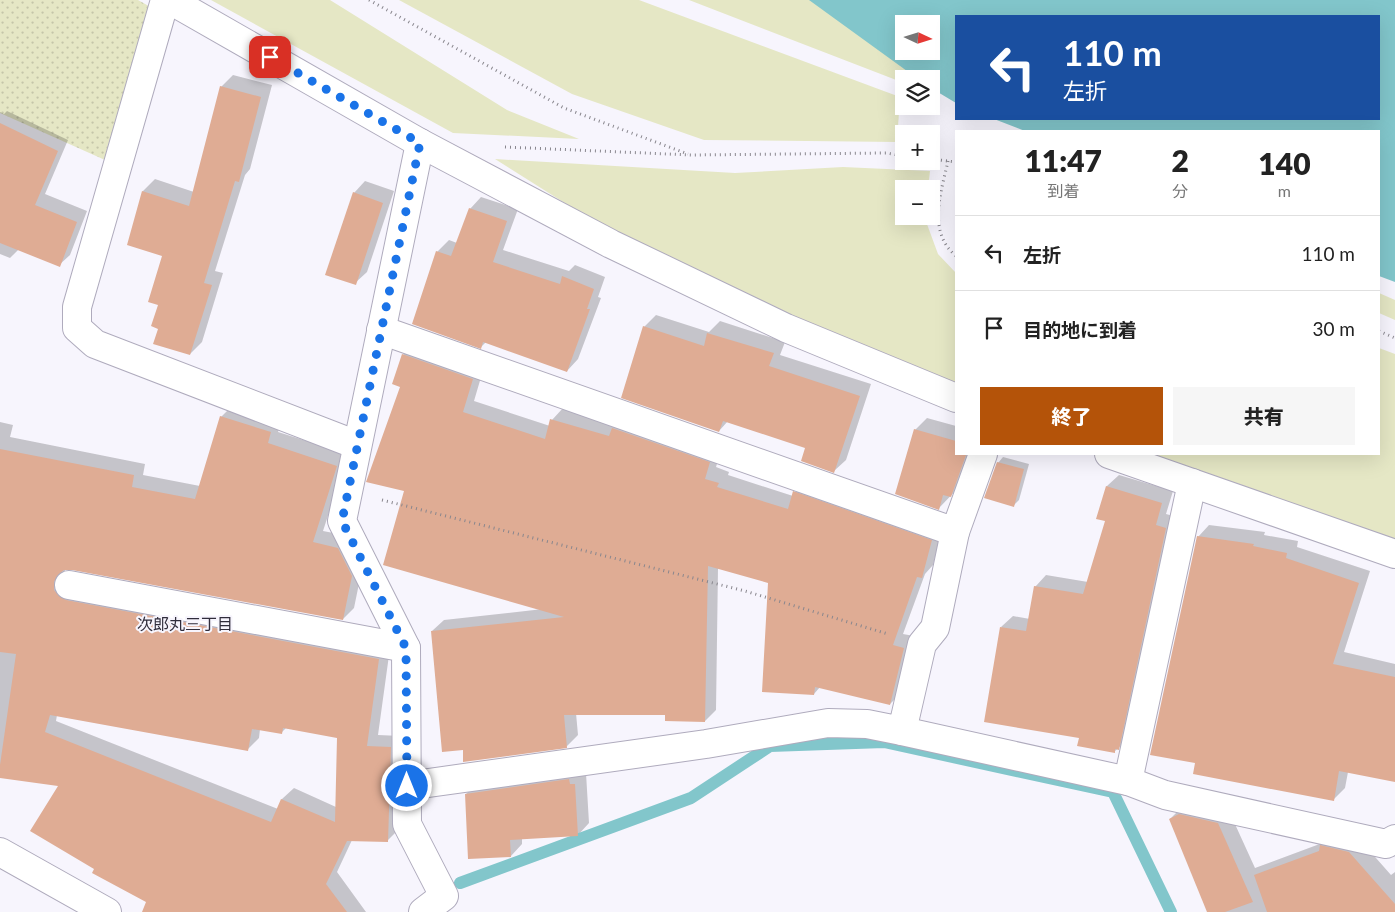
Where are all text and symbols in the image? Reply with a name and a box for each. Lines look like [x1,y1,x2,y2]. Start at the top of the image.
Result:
north arrow [895,15,940,60]
map controls [895,15,940,225]
text: 110 m [1063,31,1162,73]
icon: left [980,35,1045,100]
pin [249,36,291,78]
icon: arrive [256,43,284,71]
button: layers [895,70,940,115]
text: 左折 [1063,77,1107,104]
button: + [895,125,940,170]
text: 11:47 [1024,142,1102,178]
text: 2 [1171,142,1189,178]
text: 140 [1258,145,1311,181]
button: − [895,180,940,225]
text: 到着 [1047,181,1079,200]
text: 分 [1172,181,1188,200]
text: m [1278,181,1291,200]
icon: left [980,239,1008,267]
text: 110 m [1301,242,1355,265]
text: 左折 [1023,243,1061,266]
icon: arrive [980,314,1008,342]
text: 30 m [1312,317,1355,340]
text: 目的地に到着 [1023,318,1137,341]
button: 終了 [980,387,1163,445]
button: 共有 [1173,387,1355,445]
district label: 次郎丸三丁目 [137,614,233,633]
position arrow [380,759,432,811]

